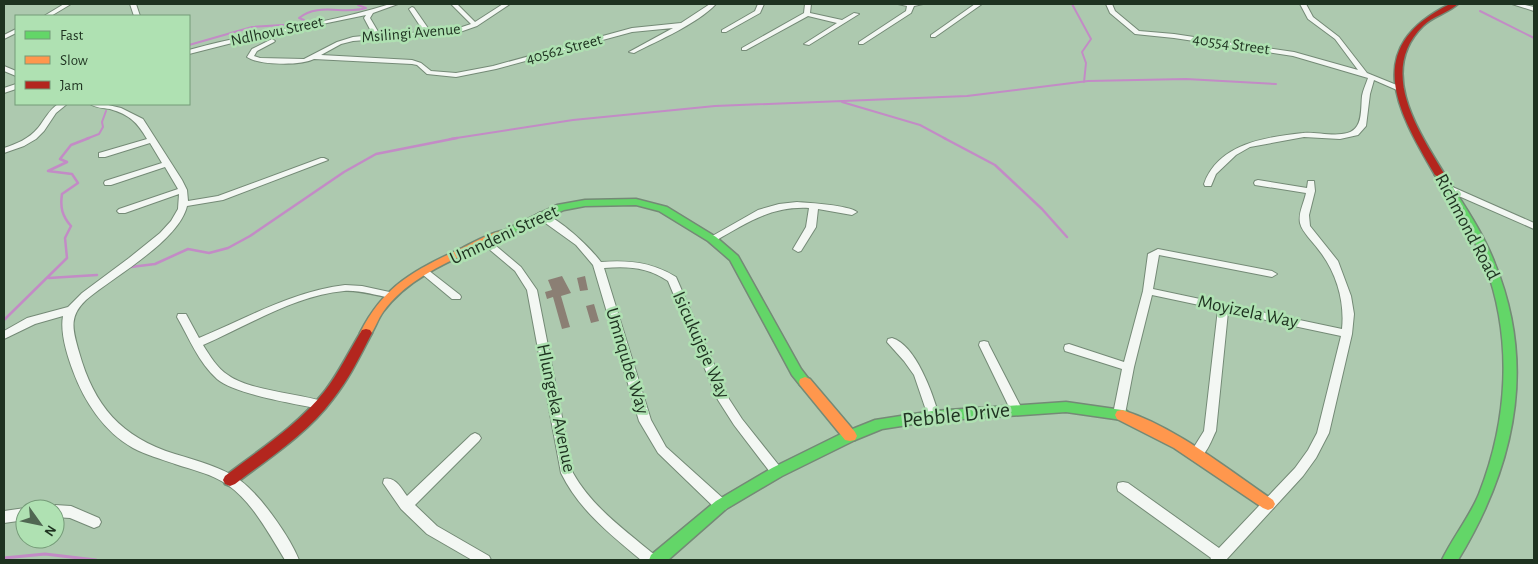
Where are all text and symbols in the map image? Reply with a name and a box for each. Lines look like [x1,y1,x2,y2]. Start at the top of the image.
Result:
street label: Ndlhovu Street [229,13,325,49]
legend [15,15,190,105]
street label: Msilingi Avenue [361,21,461,45]
text: Fast [60,28,84,43]
street label: 40562 Street [524,31,604,67]
street label: 40554 Street [1191,31,1271,57]
text: Slow [60,53,88,68]
text: Jam [60,78,83,93]
street label: Richmond Road [1431,171,1503,283]
street label: Umndeni Street [447,202,561,268]
street label: Isicukujeje Way [669,289,733,401]
street label: Moyizela Way [1196,292,1300,332]
street label: Umnqube Way [602,306,652,416]
street label: Hlungeka Avenue [533,342,579,474]
street label: Pebble Drive [901,398,1011,432]
north arrow [15,499,65,549]
text: N [42,523,59,538]

